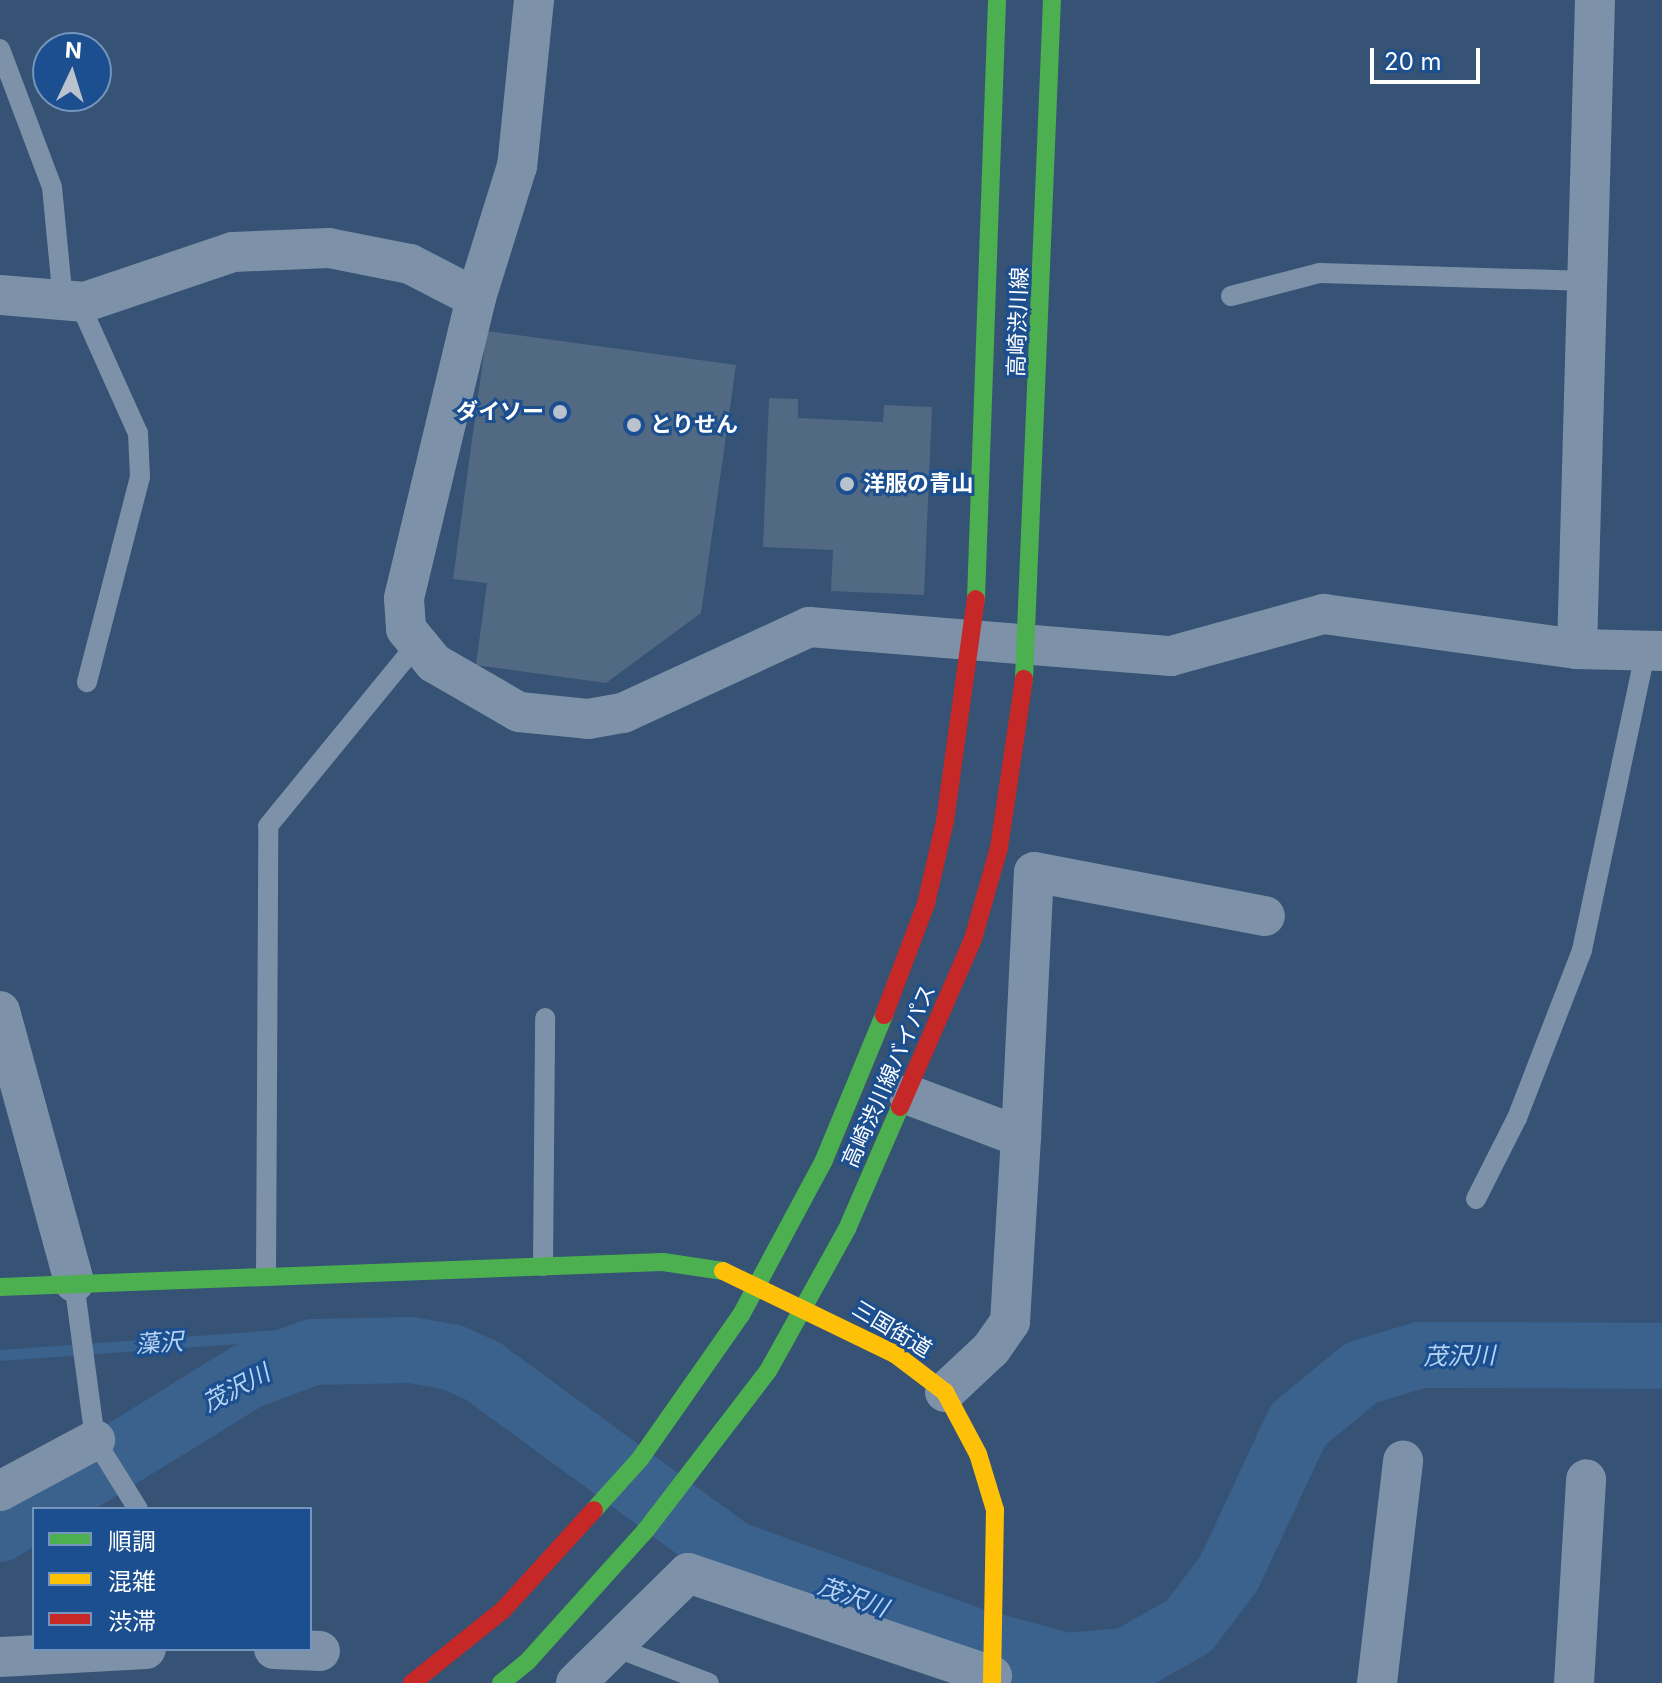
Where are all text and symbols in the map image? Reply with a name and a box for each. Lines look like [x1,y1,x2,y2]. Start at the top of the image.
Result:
north arrow [32,32,112,112]
scale bar [1374,32,1484,82]
text: N [64,36,83,64]
text: 20 m [1384,47,1442,76]
street label: 高崎渋川線 [1003,267,1033,377]
place label: ダイソー [456,399,544,425]
marker: ダイソー [551,403,569,421]
place label: とりせん [650,412,738,438]
marker: とりせん [625,416,643,434]
place label: 洋服の青山 [863,471,973,497]
marker: 洋服の青山 [838,475,856,493]
street label: 高崎渋川線バイパス [837,980,941,1172]
street label: 三国街道 [847,1295,937,1363]
water label: 藻沢 [134,1327,184,1359]
water label: 茂沢川 [1423,1341,1495,1371]
water label: 茂沢川 [197,1358,275,1418]
legend [32,1507,312,1651]
text: 順調 [108,1527,156,1556]
text: 混雑 [108,1567,156,1596]
water label: 茂沢川 [814,1571,892,1623]
text: 渋滞 [108,1607,156,1636]

